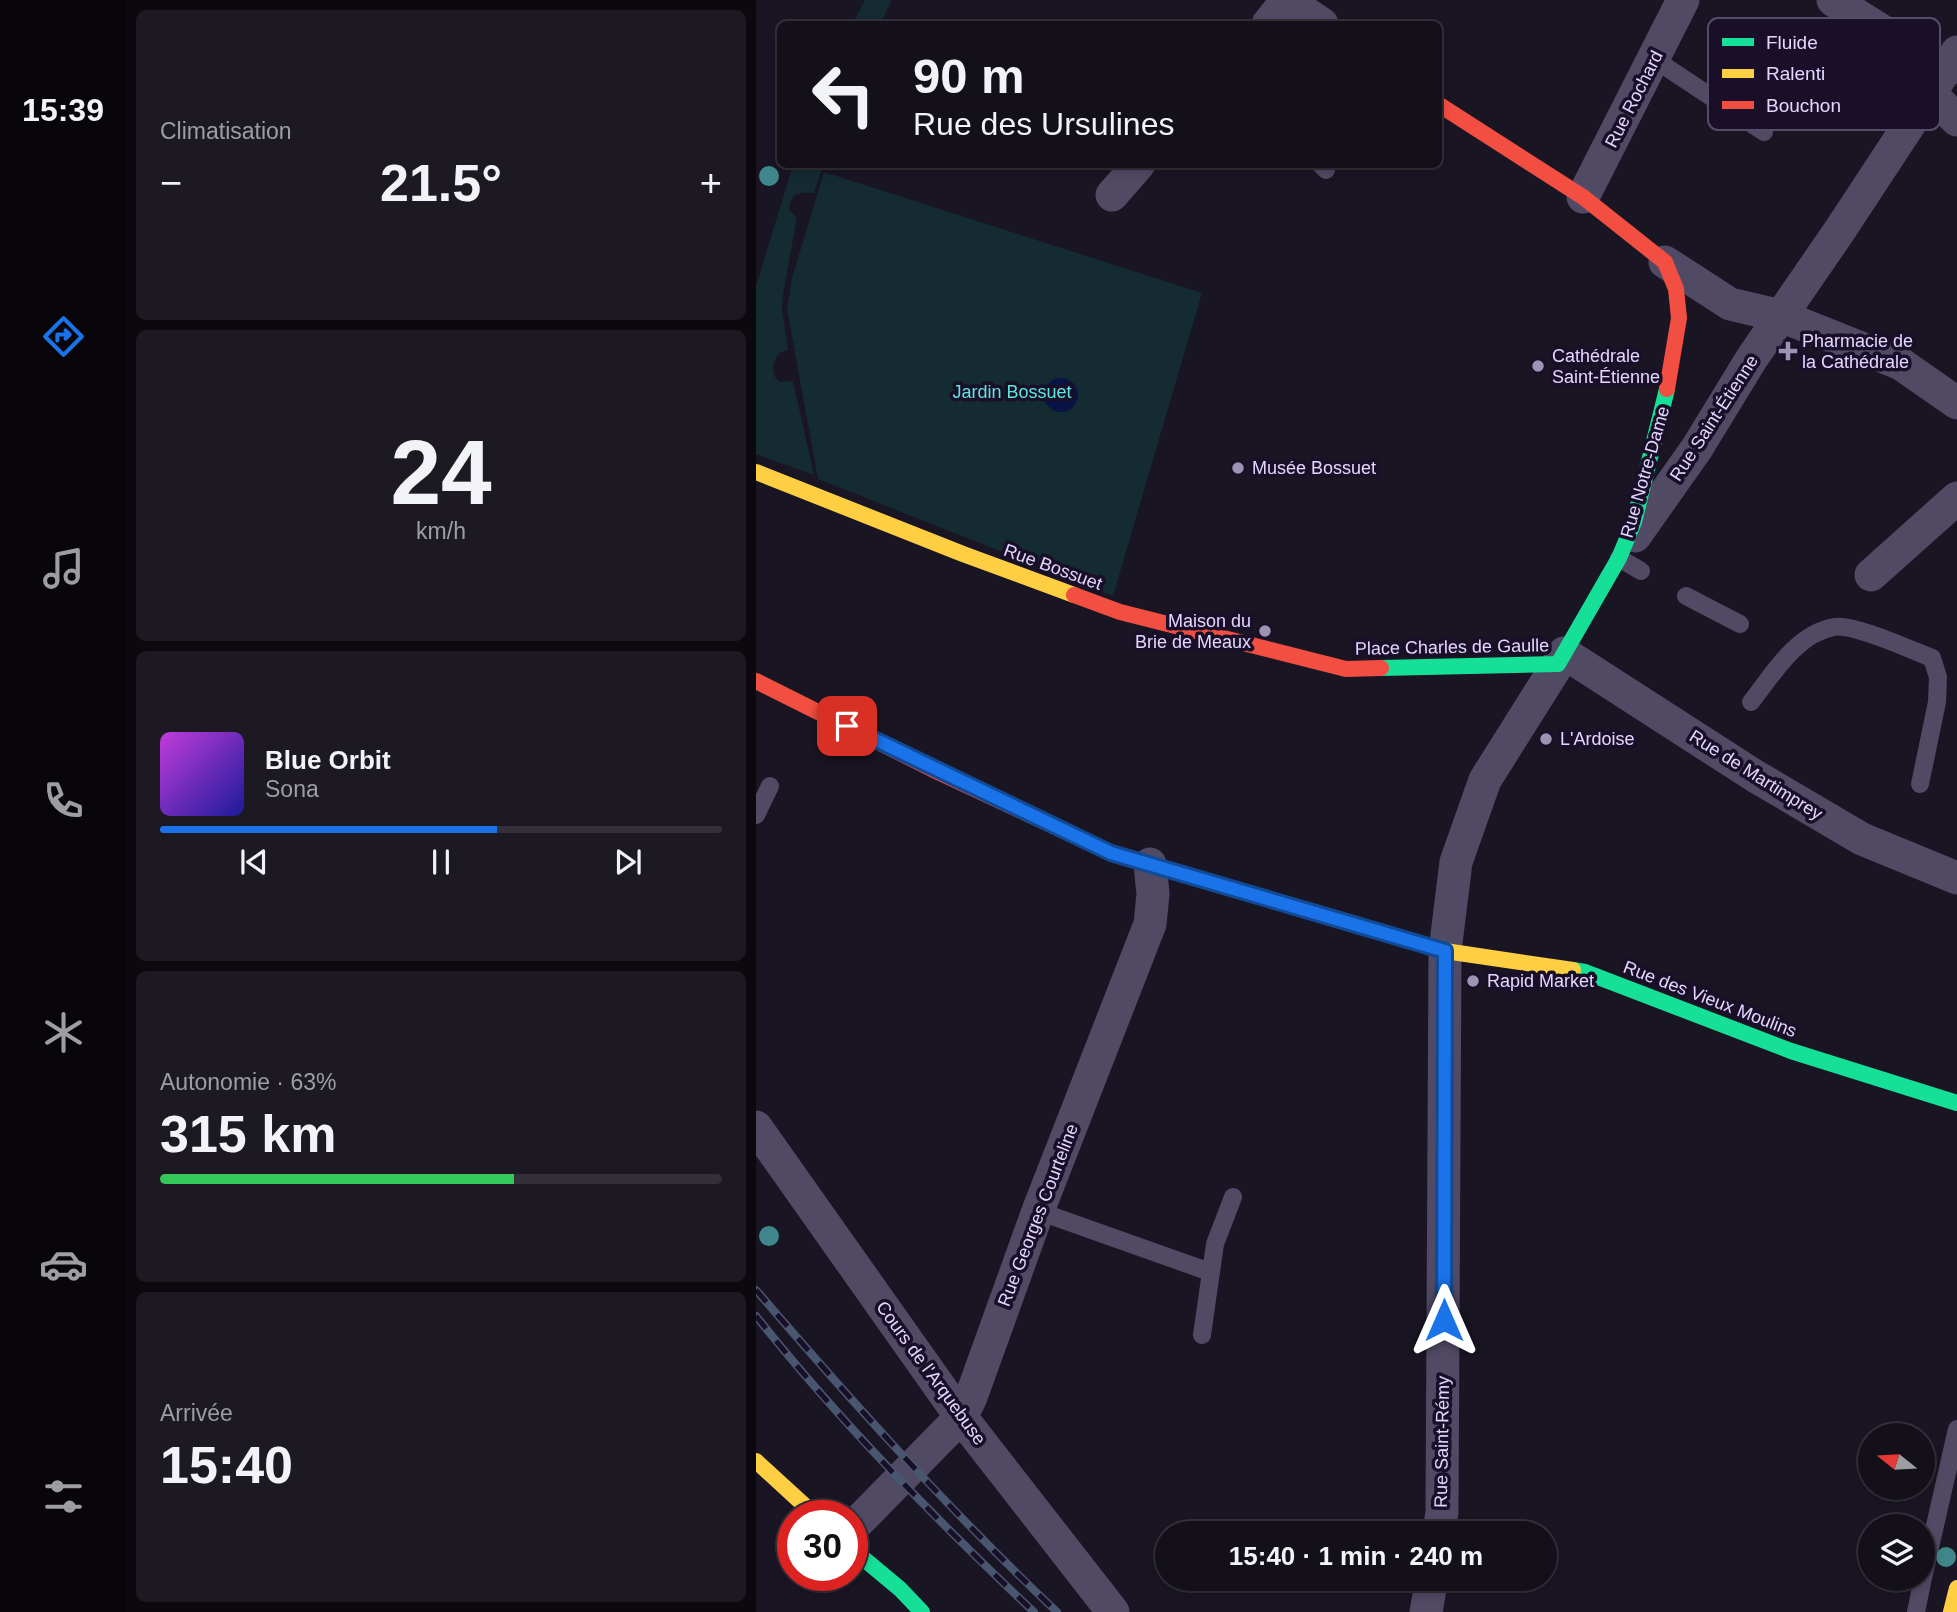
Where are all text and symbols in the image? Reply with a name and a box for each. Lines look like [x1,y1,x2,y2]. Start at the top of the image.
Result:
legend [1708,18,1940,130]
text: Fluide [1766,32,1818,53]
street label: Rue Rochard [1601,47,1667,151]
icon: left [798,49,889,140]
text: 90 m [913,49,1025,103]
text: Ralenti [1766,63,1825,84]
text: 15:39 [22,92,104,128]
text: Bouchon [1766,95,1841,116]
text: Rue des Ursulines [913,106,1174,142]
text: Climatisation [160,118,292,144]
text: 21.5° [380,154,502,212]
text: − [160,162,182,204]
text: + [700,162,722,204]
icon: directions [39,312,88,361]
place label: Pharmacie de la Cathédrale [1802,331,1913,372]
marker: Pharmacie de la Cathédrale [1780,343,1796,359]
place label: Cathédrale Saint-Étienne [1552,346,1660,387]
street label: Rue Saint-Étienne [1666,351,1762,485]
marker: Cathédrale Saint-Étienne [1530,358,1546,374]
park label: Jardin Bossuet [952,382,1072,402]
street label: Rue Notre-Dame [1617,404,1673,540]
text: 24 [390,422,492,523]
place label: Musée Bossuet [1252,458,1376,478]
marker: Musée Bossuet [1230,460,1246,476]
text: km/h [416,518,466,544]
street label: Rue Bossuet [1001,540,1105,594]
icon: music [39,544,88,593]
place label: Maison du Brie de Meaux [1135,611,1251,652]
marker: Maison du Brie de Meaux [1257,623,1273,639]
street label: Place Charles de Gaulle [1355,635,1549,659]
pin [817,696,877,756]
icon: arrive [828,707,866,745]
street label: Rue de Martimprey [1686,726,1826,824]
place label: L'Ardoise [1560,729,1634,749]
marker: L'Ardoise [1538,731,1554,747]
text: Blue Orbit [265,745,391,775]
icon: phone [39,776,88,825]
text: Sona [265,776,319,802]
icon: previous [235,843,273,881]
icon: pause [422,843,460,881]
icon: next [609,843,647,881]
street label: Rue des Vieux Moulins [1621,957,1799,1041]
place label: Rapid Market [1487,971,1594,991]
marker: Rapid Market [1465,973,1481,989]
icon: climate [39,1008,88,1057]
text: Autonomie · 63% [160,1069,336,1095]
text: 315 km [160,1105,336,1163]
street label: Rue Georges Courteline [994,1121,1082,1309]
icon: car [39,1240,88,1289]
position arrow [1407,1283,1481,1357]
street label: Cours de l'Arquebuse [872,1297,990,1449]
street label: Rue Saint-Rémy [1431,1376,1453,1508]
text: Arrivée [160,1400,233,1426]
north arrow [1858,1423,1936,1500]
map controls [1858,1423,1935,1591]
text: 15:40 [160,1436,293,1494]
icon: filters [39,1472,88,1521]
speed limit sign: 30 [777,1500,868,1591]
button: layers [1858,1514,1935,1591]
text: 15:40 · 1 min · 240 m [1229,1541,1483,1571]

